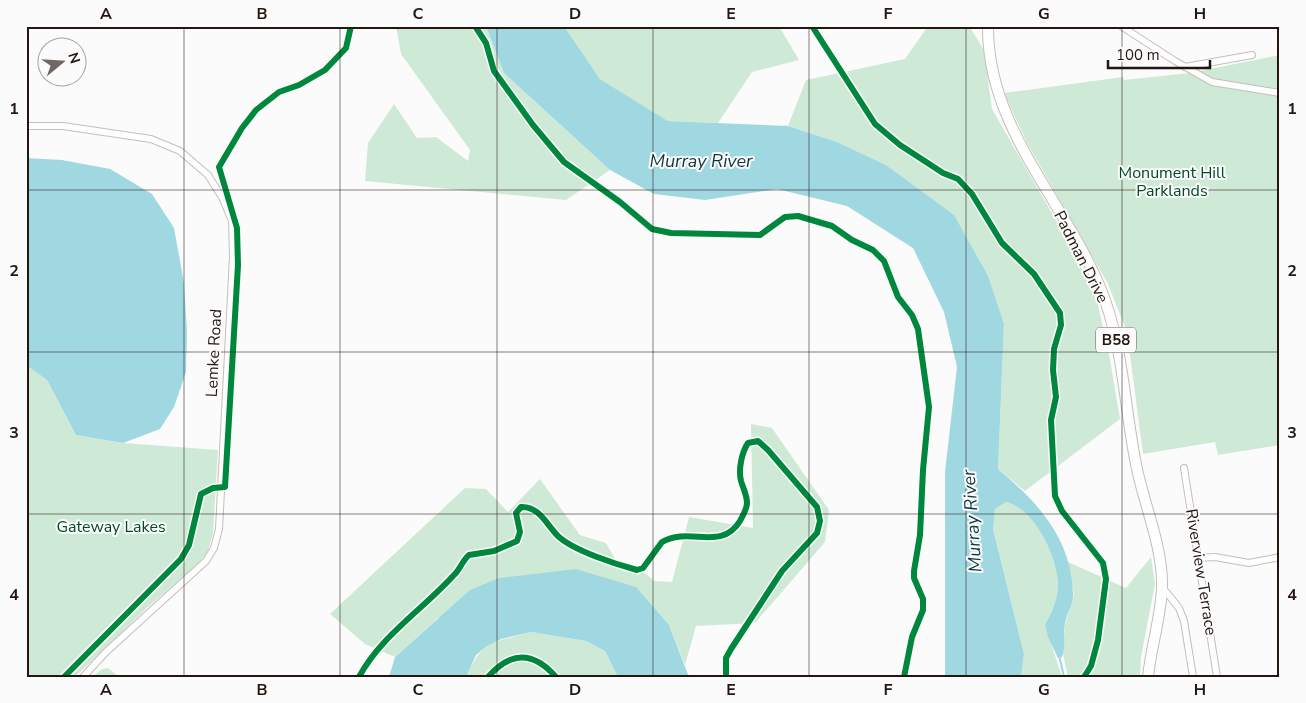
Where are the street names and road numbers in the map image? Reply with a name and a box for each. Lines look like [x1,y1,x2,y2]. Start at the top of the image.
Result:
street label: Padman Drive [1048,207,1114,307]
street label: Lemke Road [201,308,227,398]
road number: B58 [1096,328,1136,352]
street label: Riverview Terrace [1180,507,1222,637]

